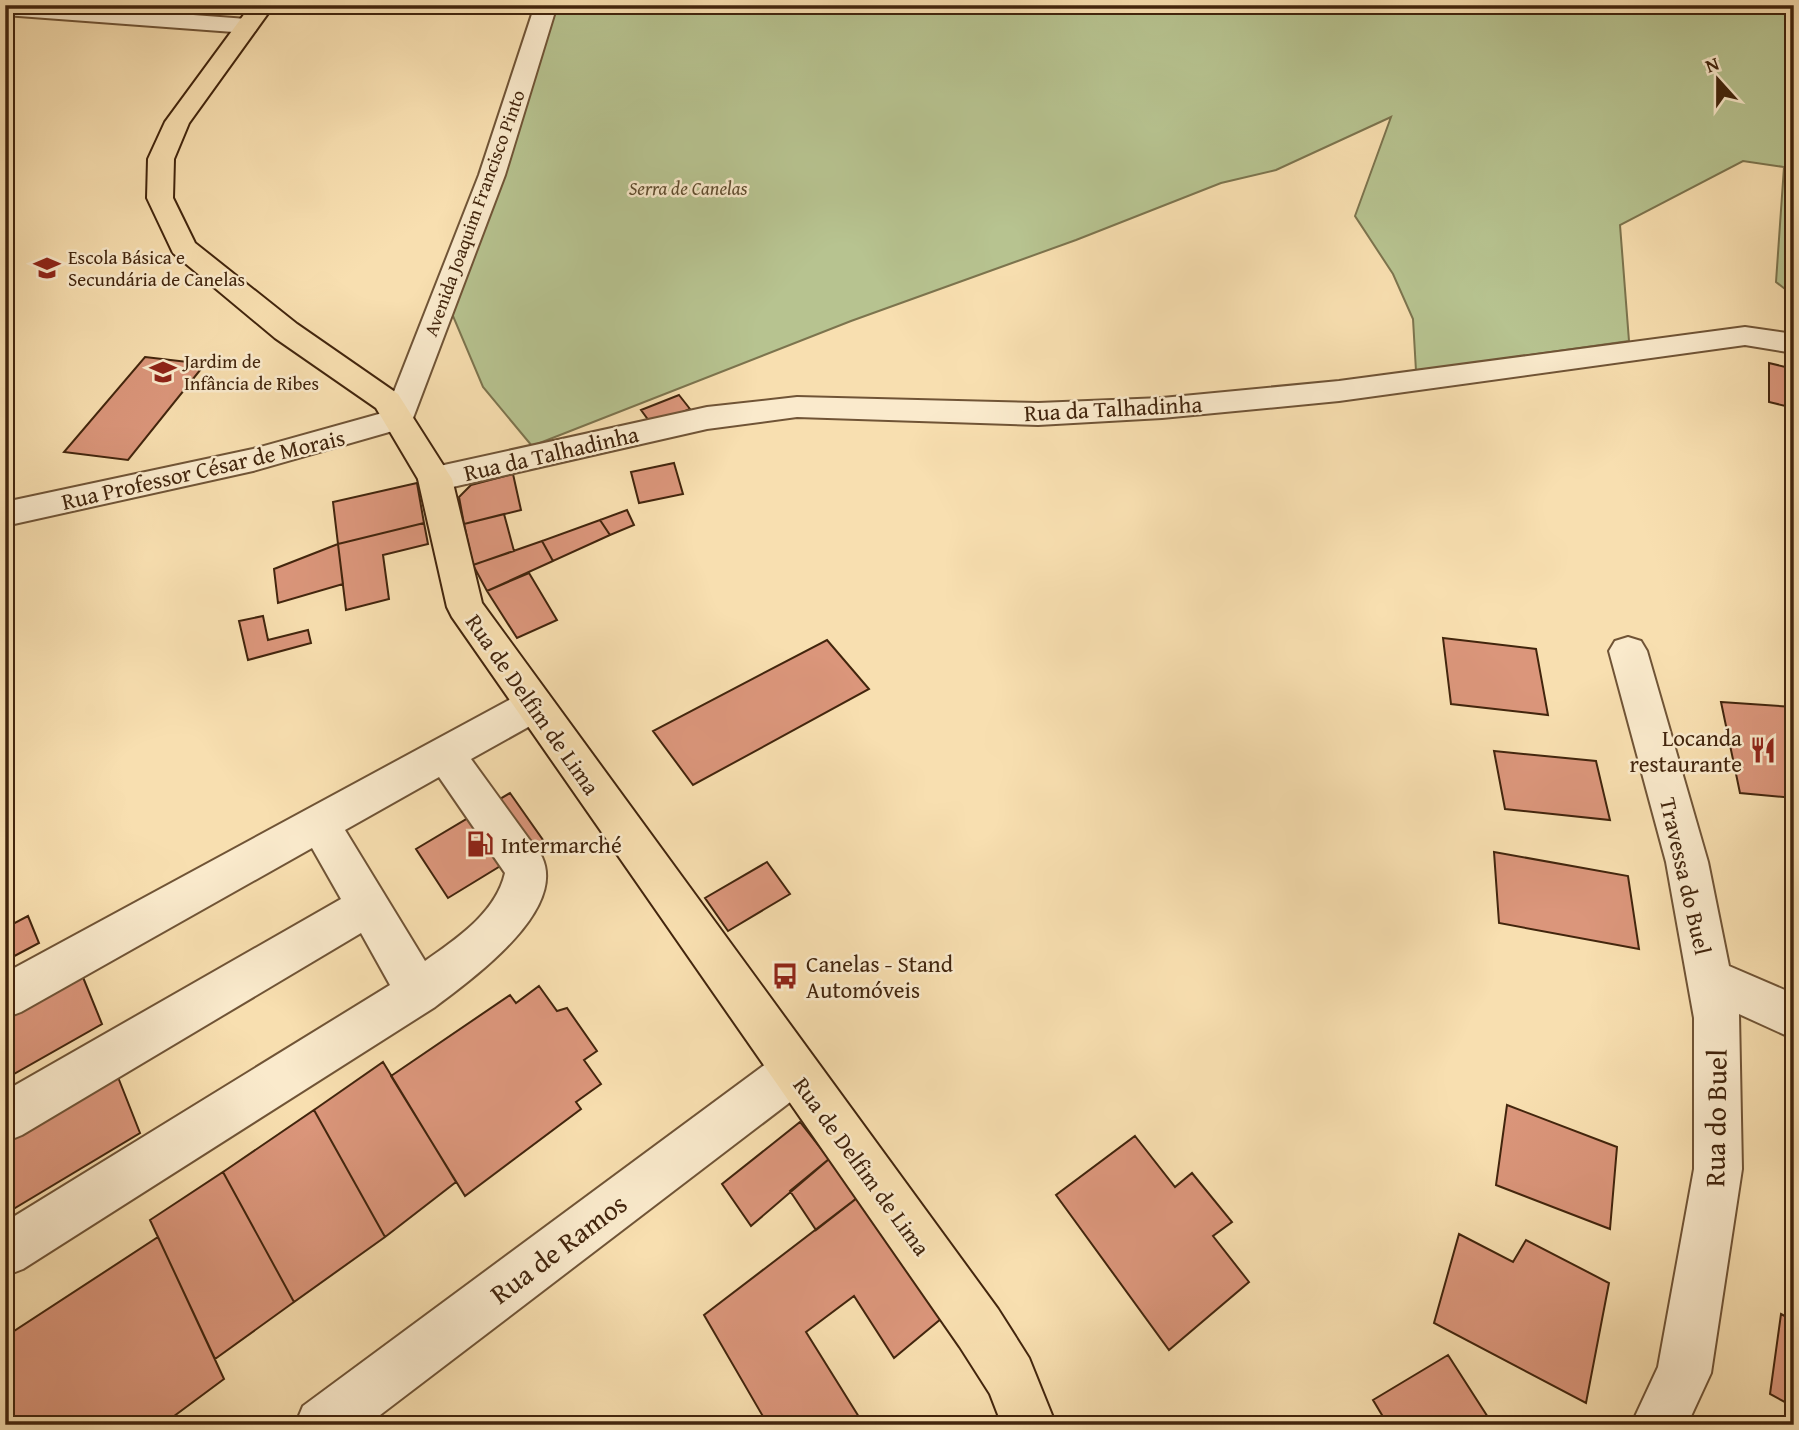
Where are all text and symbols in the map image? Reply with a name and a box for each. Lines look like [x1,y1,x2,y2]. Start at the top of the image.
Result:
north arrow [1684,46,1754,116]
text: N [1701,49,1723,79]
street label: Avenida Joaquim Francisco Pinto [416,86,532,340]
park label: Serra de Canelas [629,174,747,202]
place label: Escola Básica e Secundária de Canelas [68,243,245,293]
school or university icon: Escola Básica e Secundária de Canelas [32,253,62,283]
place label: Jardim de Infância de Ribes [182,347,319,397]
school or university icon: Jardim de Infância de Ribes [148,357,178,387]
street label: Rua da Talhadinha [1023,387,1203,429]
street label: Rua da Talhadinha [460,417,642,489]
street label: Rua Professor César de Morais [58,420,348,518]
street label: Rua de Delfim de Lima [458,607,608,801]
place label: Locanda restaurante [1630,721,1742,780]
restaurant icon: Locanda restaurante [1748,735,1778,765]
street label: Travessa do Buel [1652,794,1720,958]
place label: Intermarché [501,828,622,861]
fuel station icon: Intermarché [465,829,495,859]
place label: Canelas - Stand Automóveis [806,947,954,1006]
bus stop icon: Canelas - Stand Automóveis [770,961,800,991]
street label: Rua do Buel [1693,1048,1737,1187]
street label: Rua de Delfim de Lima [786,1070,938,1262]
street label: Rua de Ramos [481,1183,635,1313]

